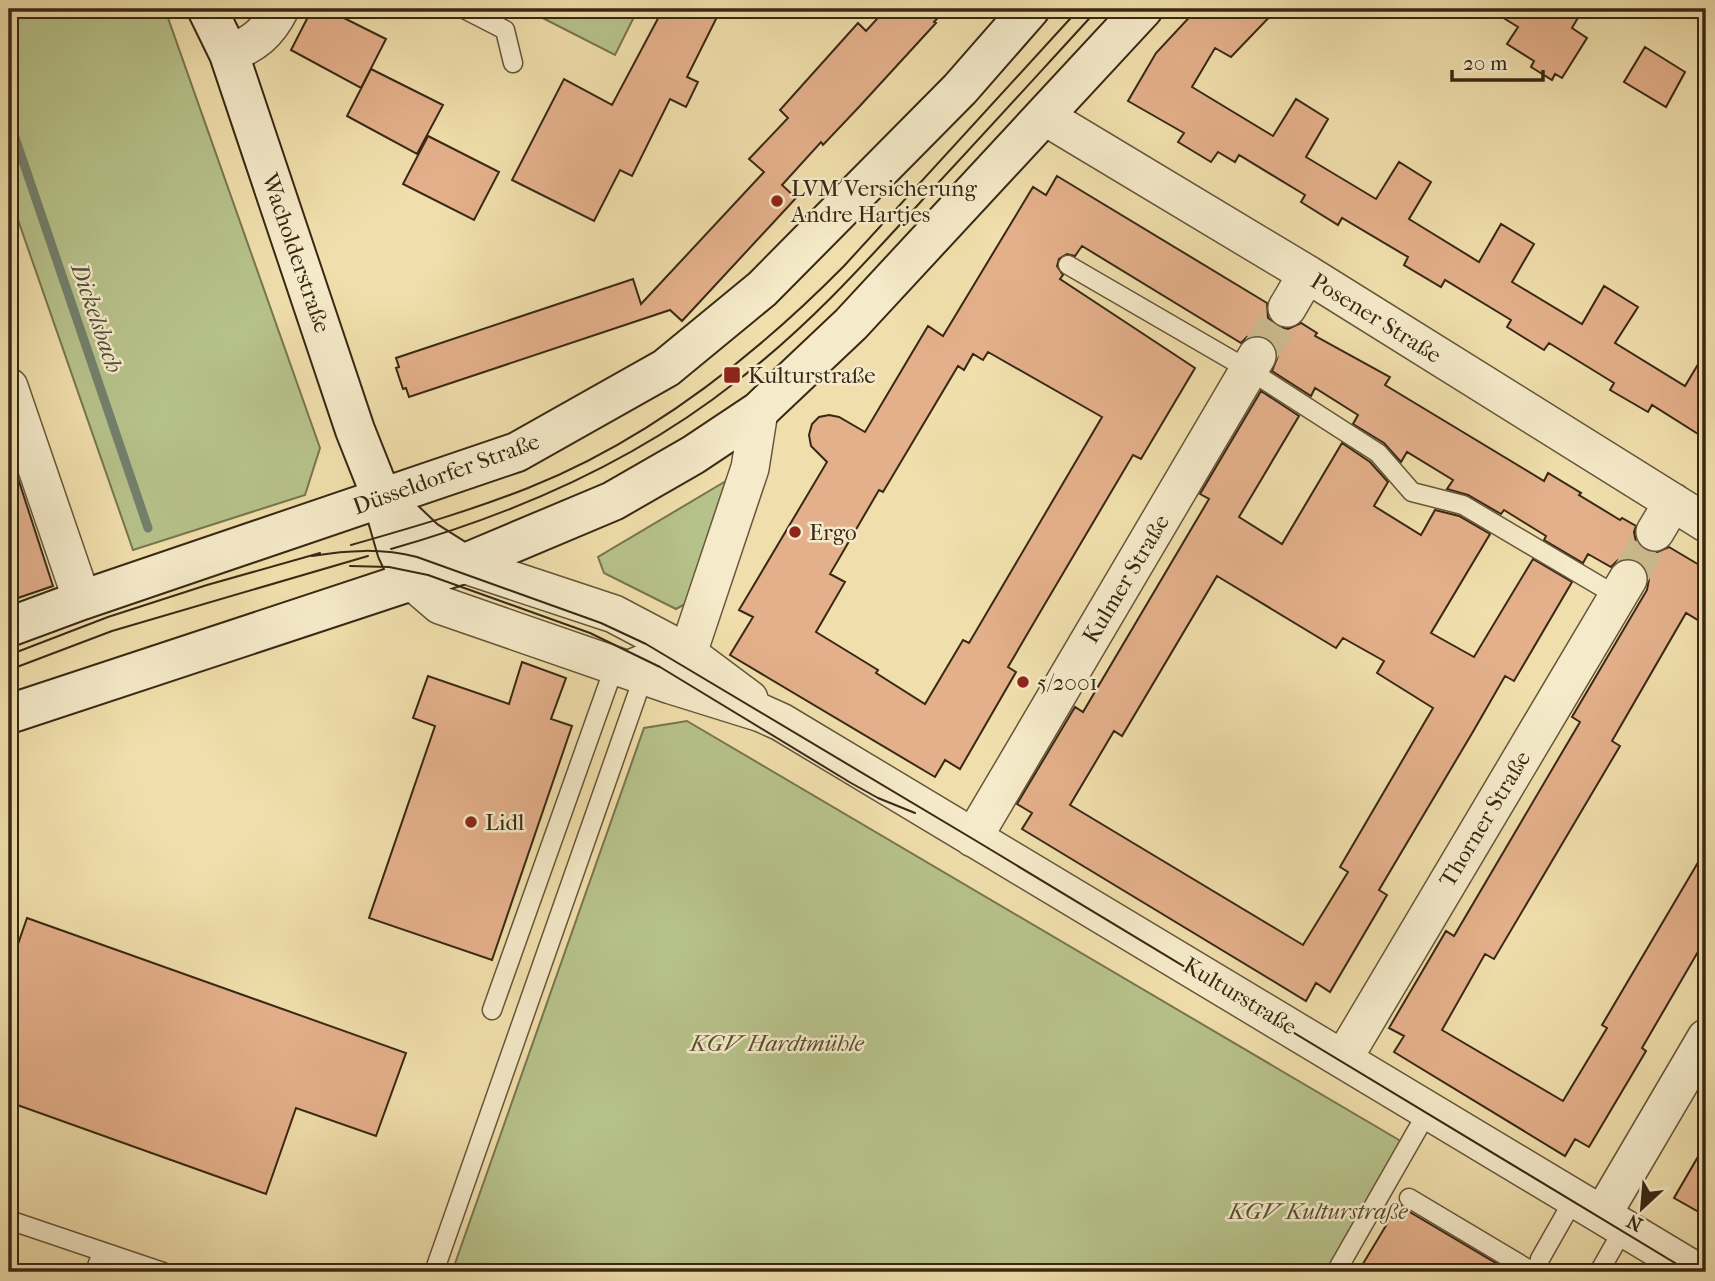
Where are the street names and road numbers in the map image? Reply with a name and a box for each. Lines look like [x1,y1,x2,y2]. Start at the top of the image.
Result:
street label: Wacholderstraße [256,169,336,336]
street label: Posener Straße [1306,267,1446,369]
street label: Düsseldorfer Straße [349,428,543,520]
street label: Kulmer Straße [1077,510,1175,648]
street label: Thorner Straße [1434,746,1536,892]
street label: Kulturstraße [1178,952,1302,1040]

